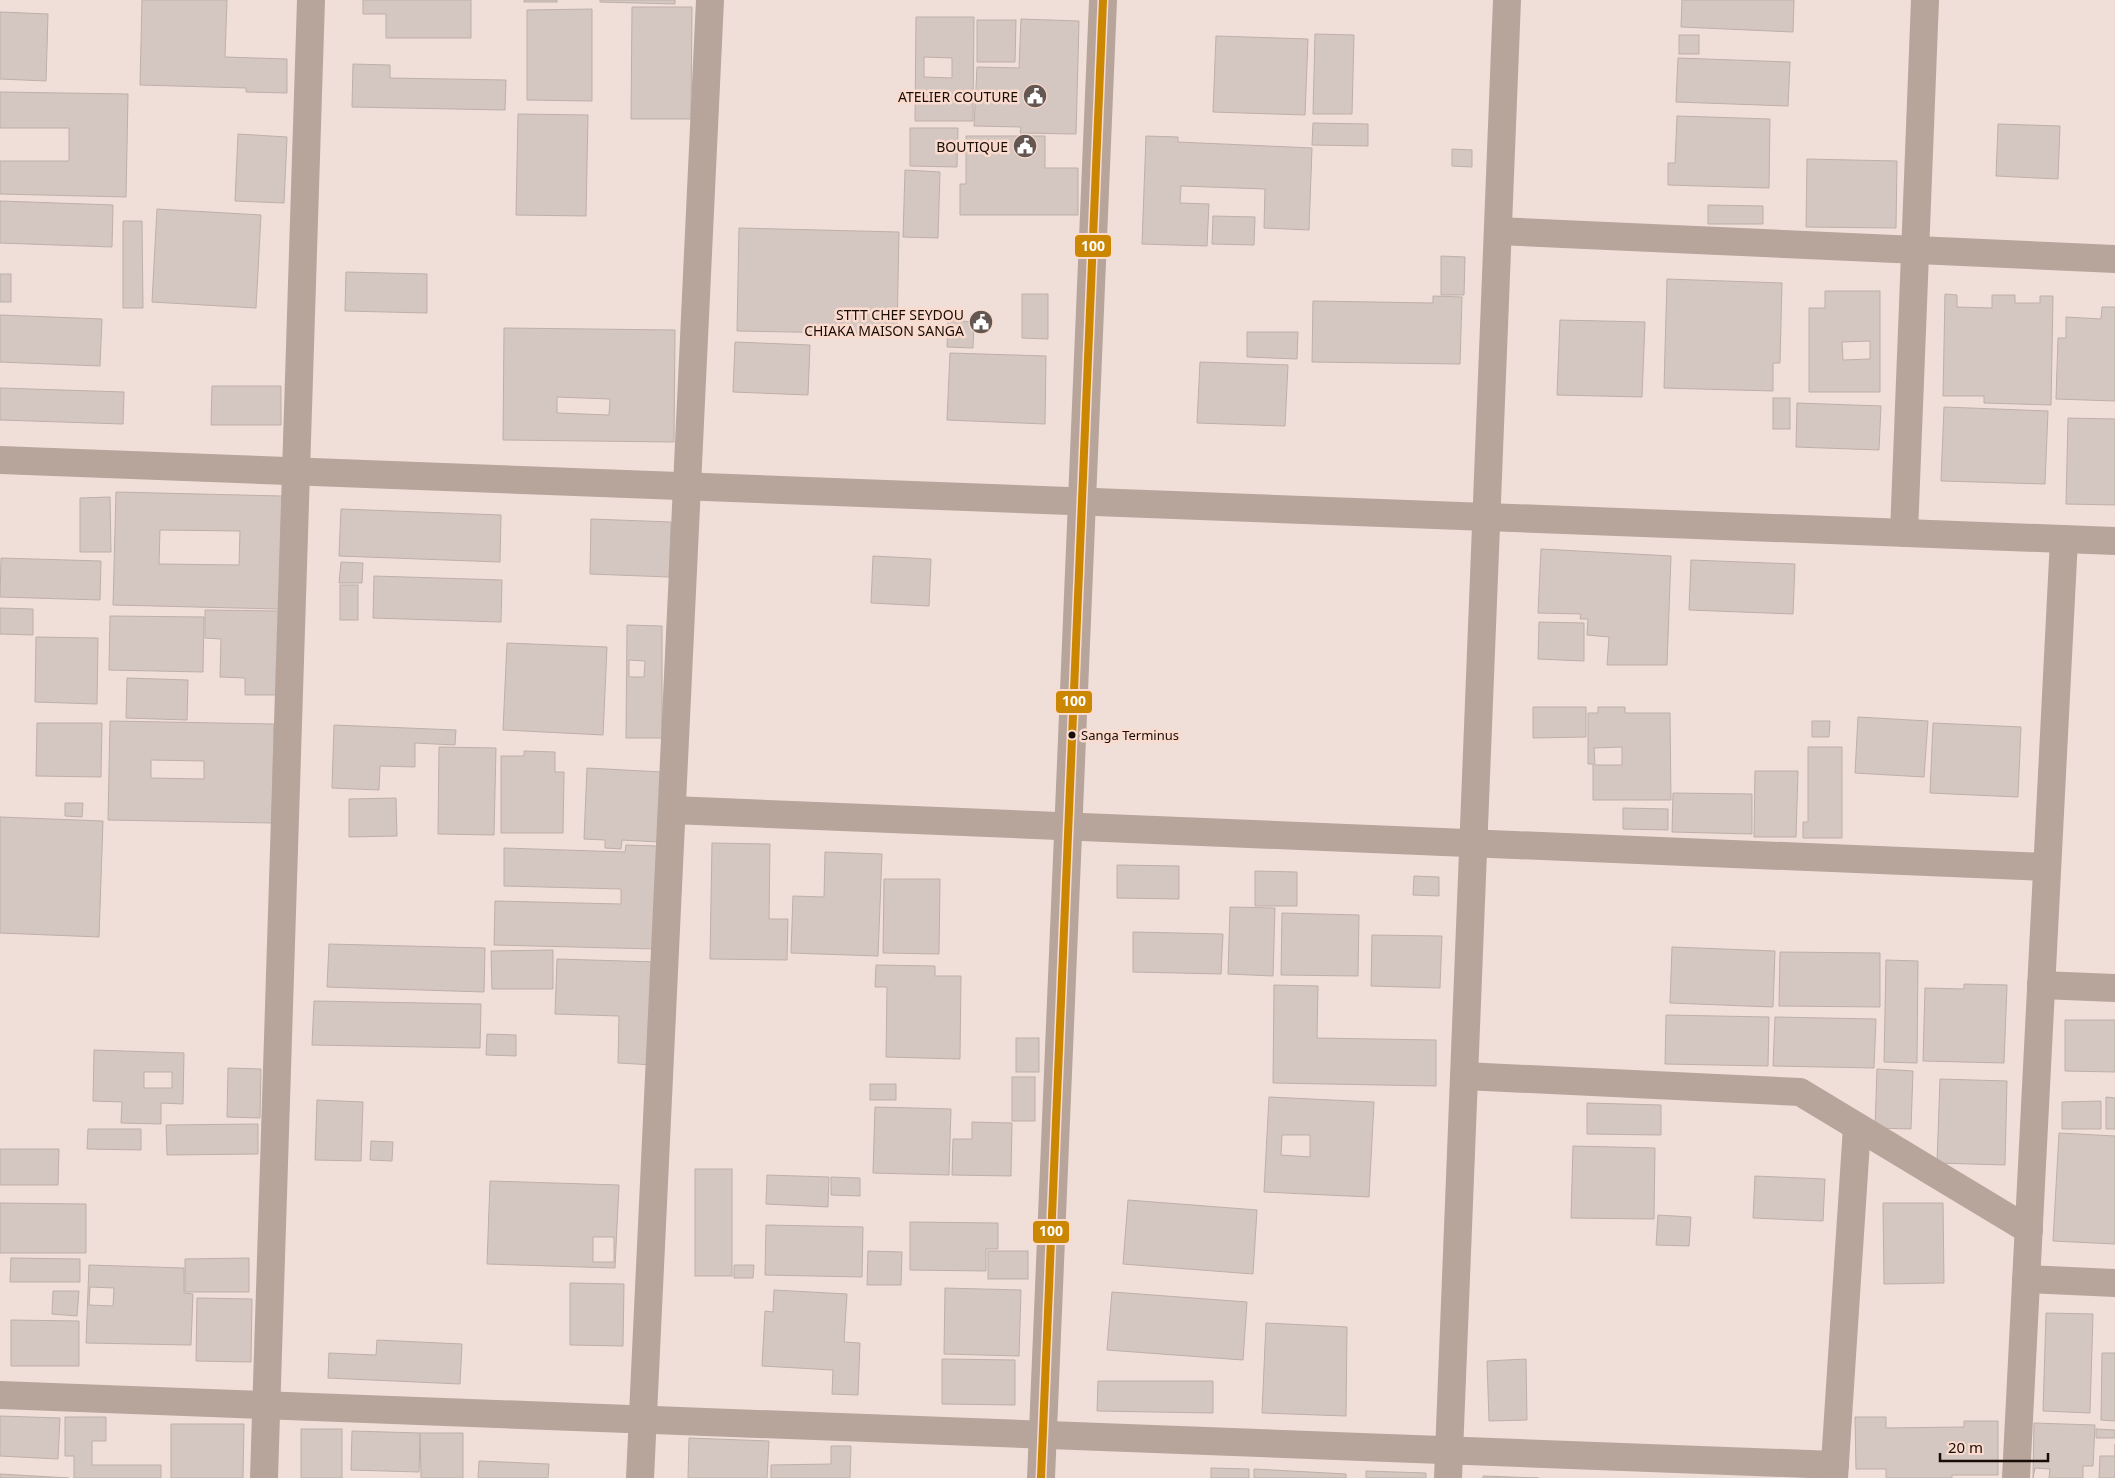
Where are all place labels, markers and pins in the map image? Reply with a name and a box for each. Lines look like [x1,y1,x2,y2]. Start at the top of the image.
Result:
public building icon: ATELIER COUTURE [1022,83,1048,109]
place label: ATELIER COUTURE [898,87,1018,106]
public building icon: BOUTIQUE [1012,133,1038,159]
place label: BOUTIQUE [936,137,1008,156]
place label: STTT CHEF SEYDOU CHIAKA MAISON SANGA [804,305,964,340]
public building icon: STTT CHEF SEYDOU CHIAKA MAISON SANGA [968,309,994,335]
place label: Sanga Terminus [1081,726,1179,744]
marker: Sanga Terminus [1067,730,1077,740]

